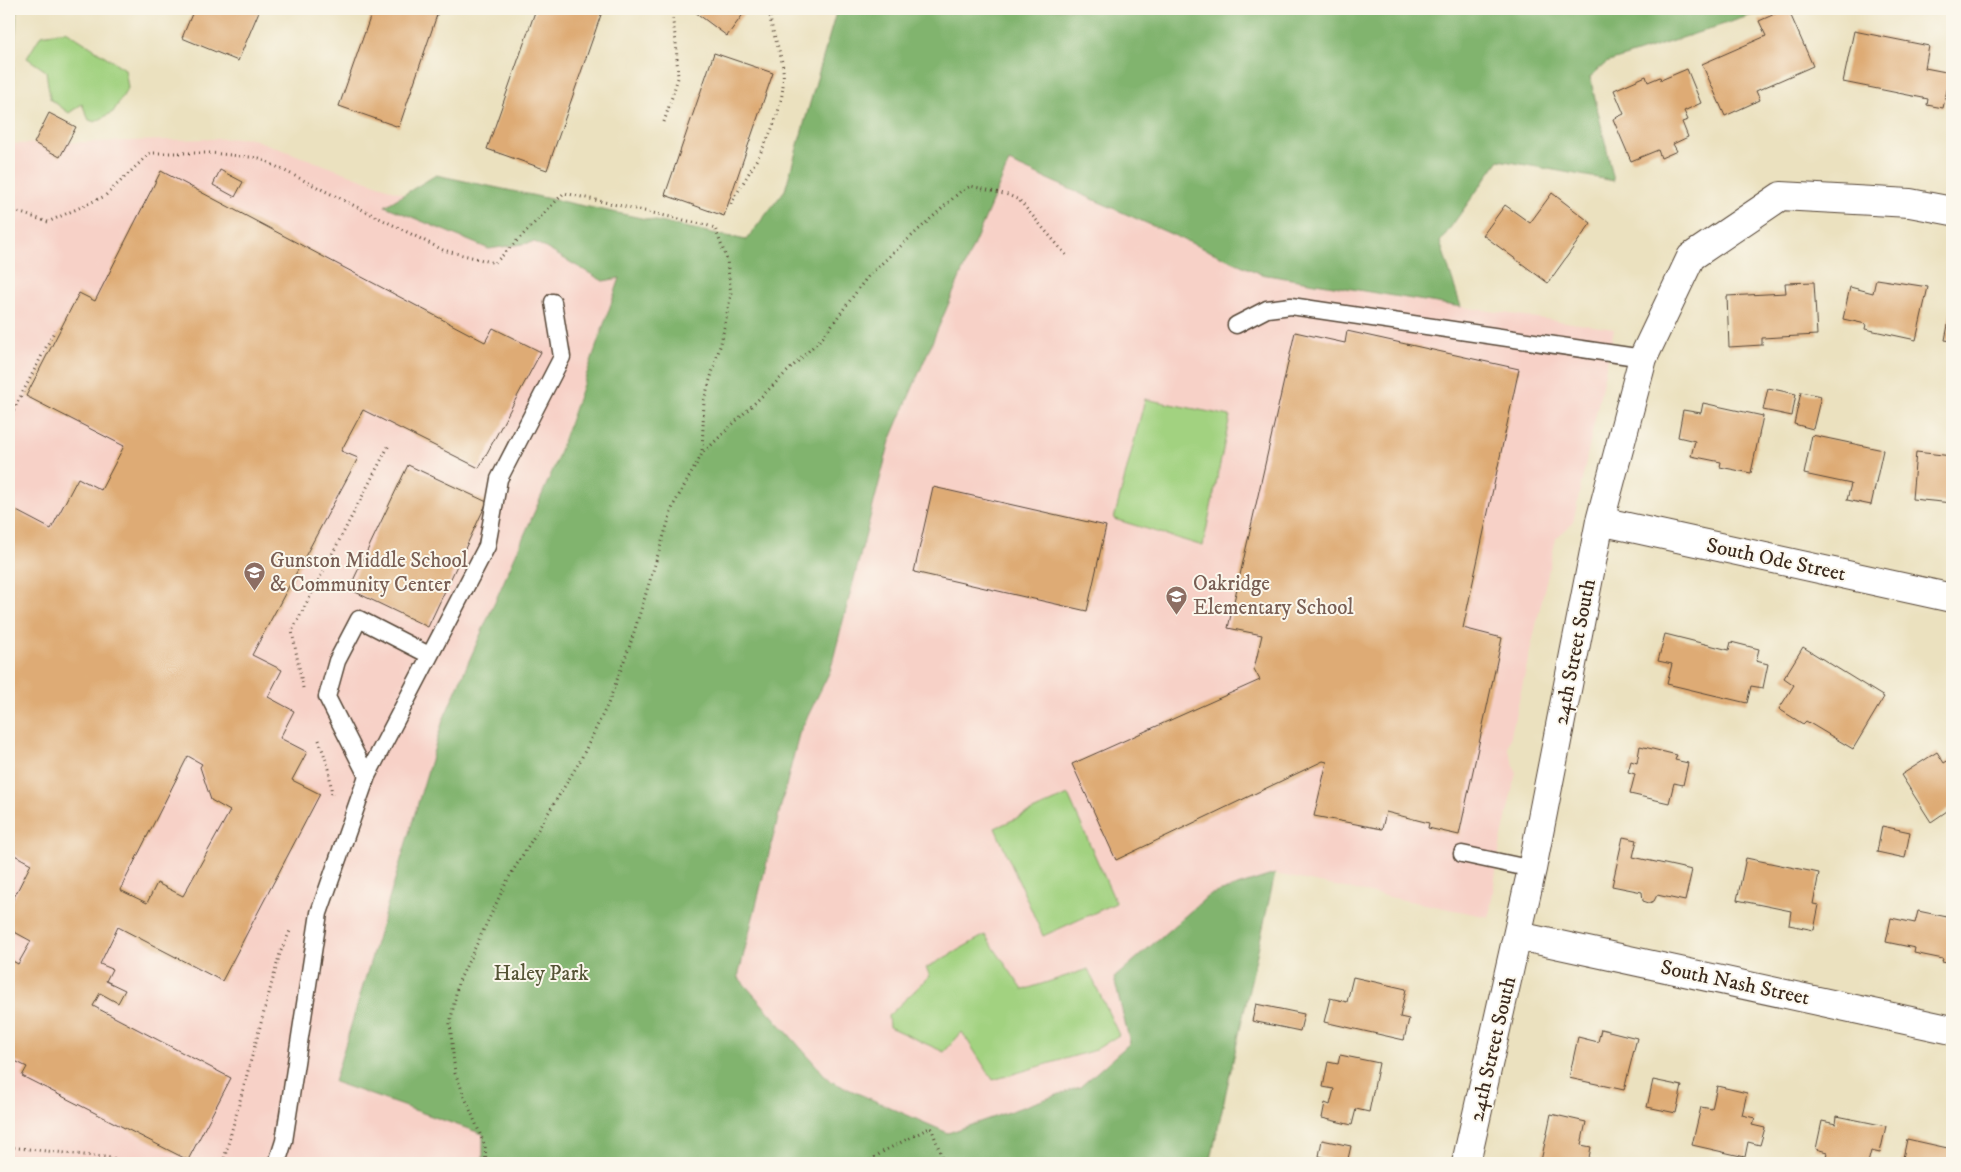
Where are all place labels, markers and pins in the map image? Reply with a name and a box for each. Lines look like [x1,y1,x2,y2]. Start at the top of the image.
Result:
place label: Gunston Middle School & Community Center [270,548,469,598]
school or university icon: Gunston Middle School & Community Center [242,561,266,592]
place label: Oakridge Elementary School [1193,571,1354,621]
school or university icon: Oakridge Elementary School [1165,584,1189,615]

